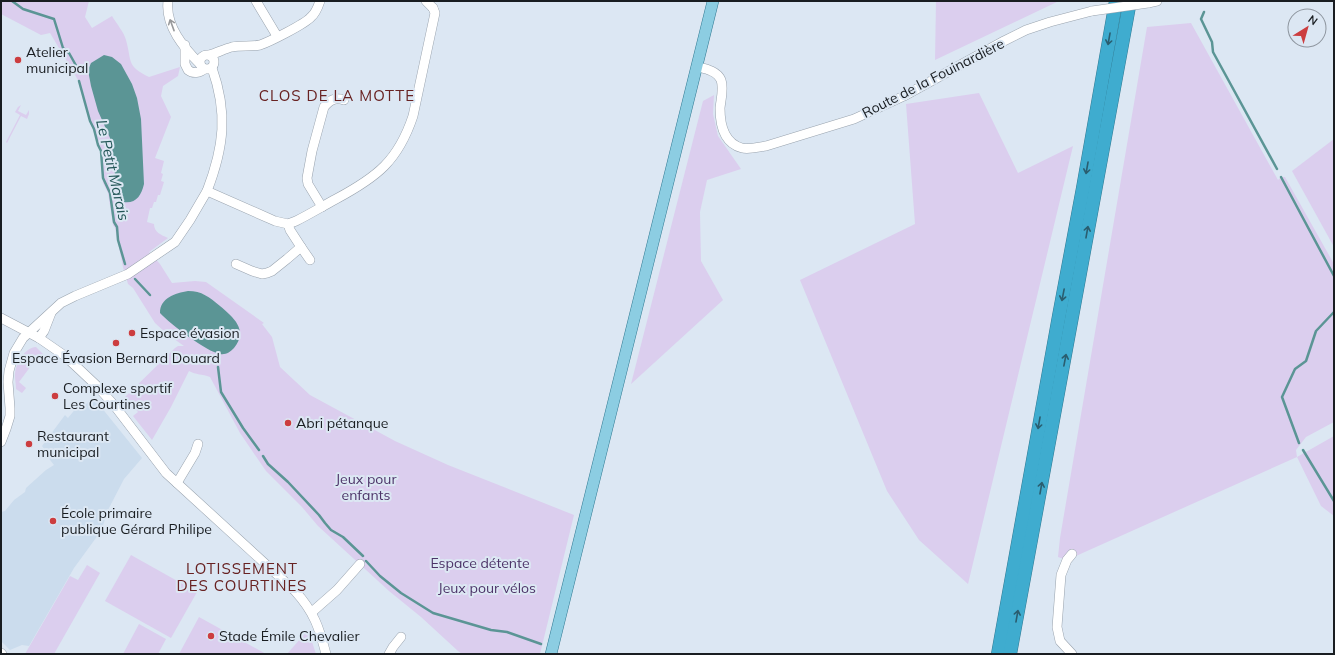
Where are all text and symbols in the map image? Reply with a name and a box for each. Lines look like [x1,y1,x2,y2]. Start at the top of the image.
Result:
north arrow [1287,8,1327,48]
text: N [1305,12,1321,28]
one-way arrow [167,19,175,31]
one-way arrow [1105,32,1113,45]
street label: Route de la Fouinardière [859,34,1007,122]
place label: Atelier municipal [26,43,88,77]
marker: Atelier municipal [13,55,23,65]
district label: CLOS DE LA MOTTE [259,86,415,105]
water label: Le Petit Marais [92,118,134,222]
one-way arrow [1083,161,1091,174]
one-way arrow [1083,226,1091,239]
one-way arrow [1058,288,1066,301]
place label: Espace évasion [140,324,240,342]
marker: Espace évasion [127,328,137,338]
marker: Espace Évasion Bernard Douard [111,338,121,348]
place label: Espace Évasion Bernard Douard [12,349,220,367]
one-way arrow [1061,354,1069,367]
place label: Complexe sportif Les Courtines [63,379,172,413]
marker: Complexe sportif Les Courtines [50,391,60,401]
place label: Abri pétanque [296,414,388,432]
one-way arrow [1035,416,1043,429]
marker: Abri pétanque [283,418,293,428]
place label: Restaurant municipal [37,427,109,461]
marker: Restaurant municipal [24,439,34,449]
park label: Jeux pour enfants [336,470,397,504]
one-way arrow [1037,482,1045,495]
place label: École primaire publique Gérard Philipe [61,504,212,538]
marker: École primaire publique Gérard Philipe [48,516,58,526]
park label: Espace détente [430,554,530,572]
district label: LOTISSEMENT DES COURTINES [177,559,307,595]
park label: Jeux pour vélos [438,579,536,597]
one-way arrow [1013,610,1021,623]
place label: Stade Émile Chevalier [219,627,360,645]
marker: Stade Émile Chevalier [206,631,216,641]

